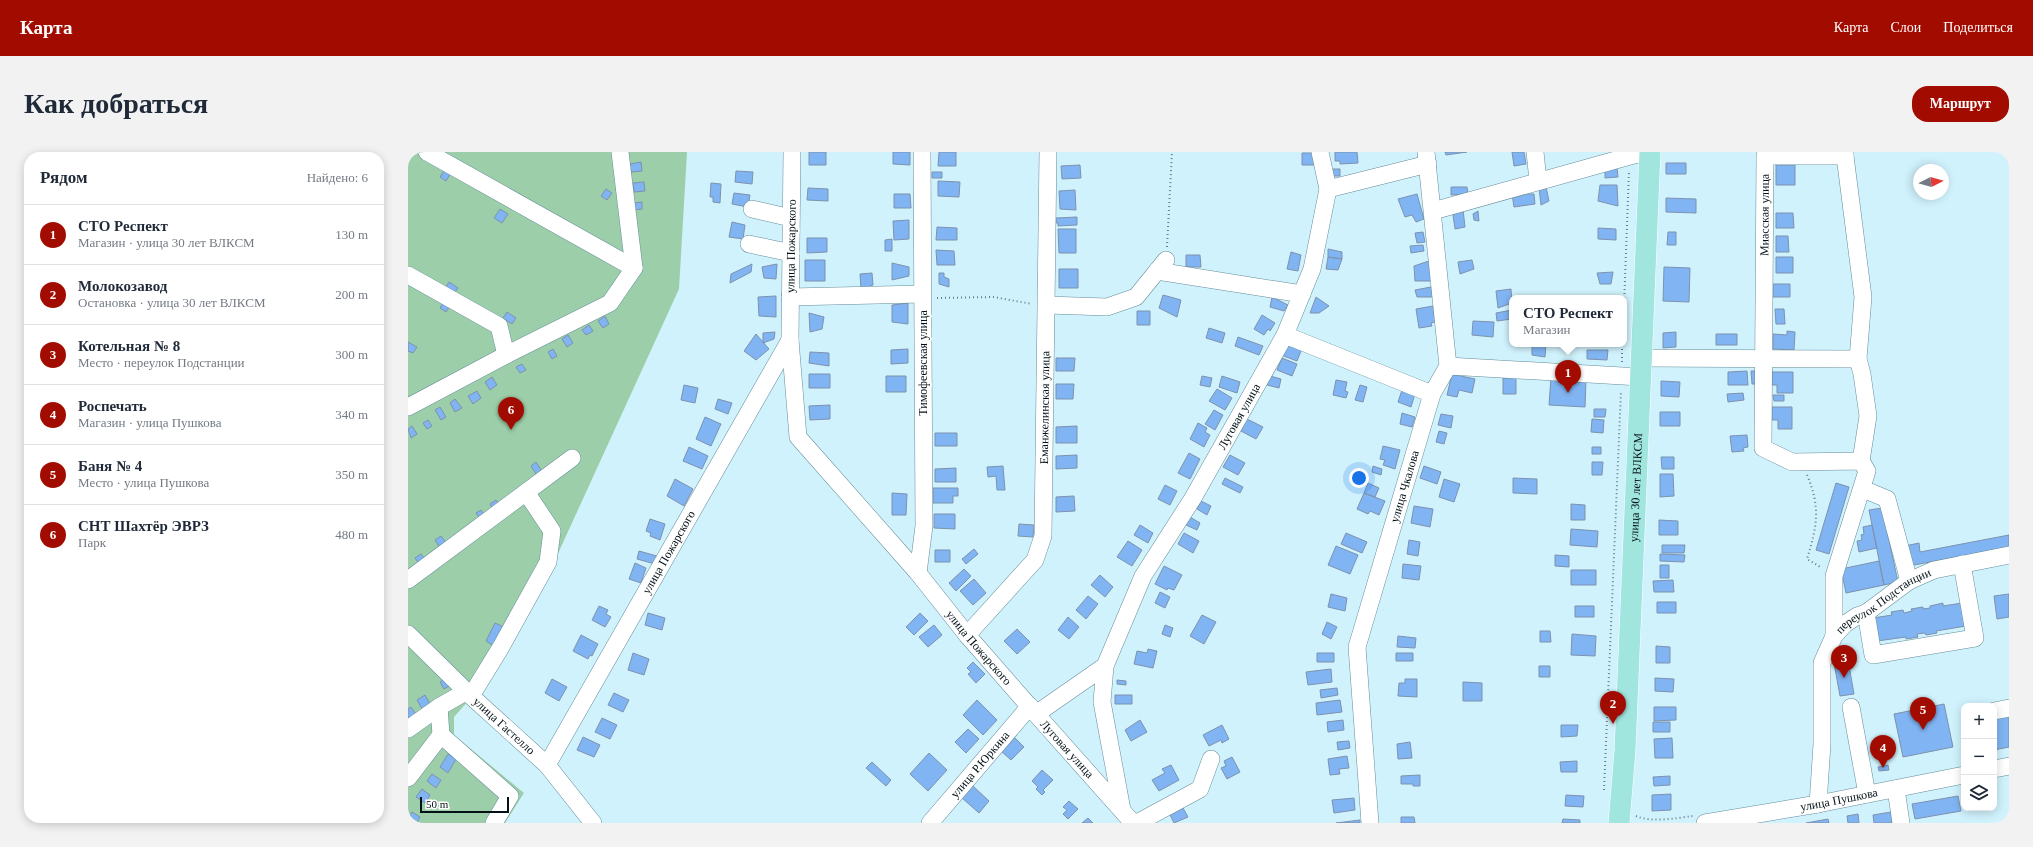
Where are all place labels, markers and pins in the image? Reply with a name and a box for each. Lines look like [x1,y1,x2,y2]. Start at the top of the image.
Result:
pin: 1 [1555,360,1581,393]
pin: 6 [498,397,524,430]
pin: 3 [1831,645,1857,678]
pin: 2 [1600,691,1626,724]
pin: 5 [1910,697,1936,730]
pin: 4 [1870,735,1896,768]

